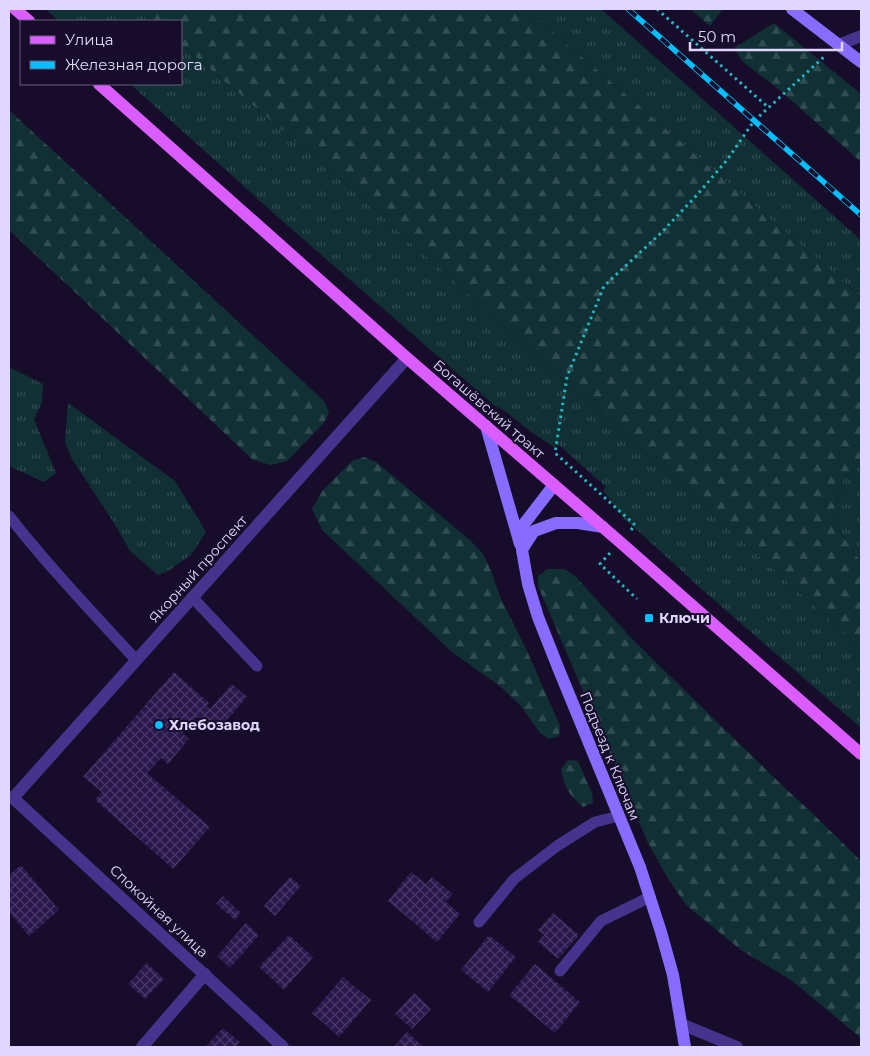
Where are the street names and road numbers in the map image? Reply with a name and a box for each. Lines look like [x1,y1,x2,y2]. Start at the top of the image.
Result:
street label: Богашёвский тракт [430,356,549,463]
street label: Якорный проспект [145,511,251,627]
street label: Подъезд к Ключам [576,689,644,823]
street label: Спокойная улица [106,861,212,961]

